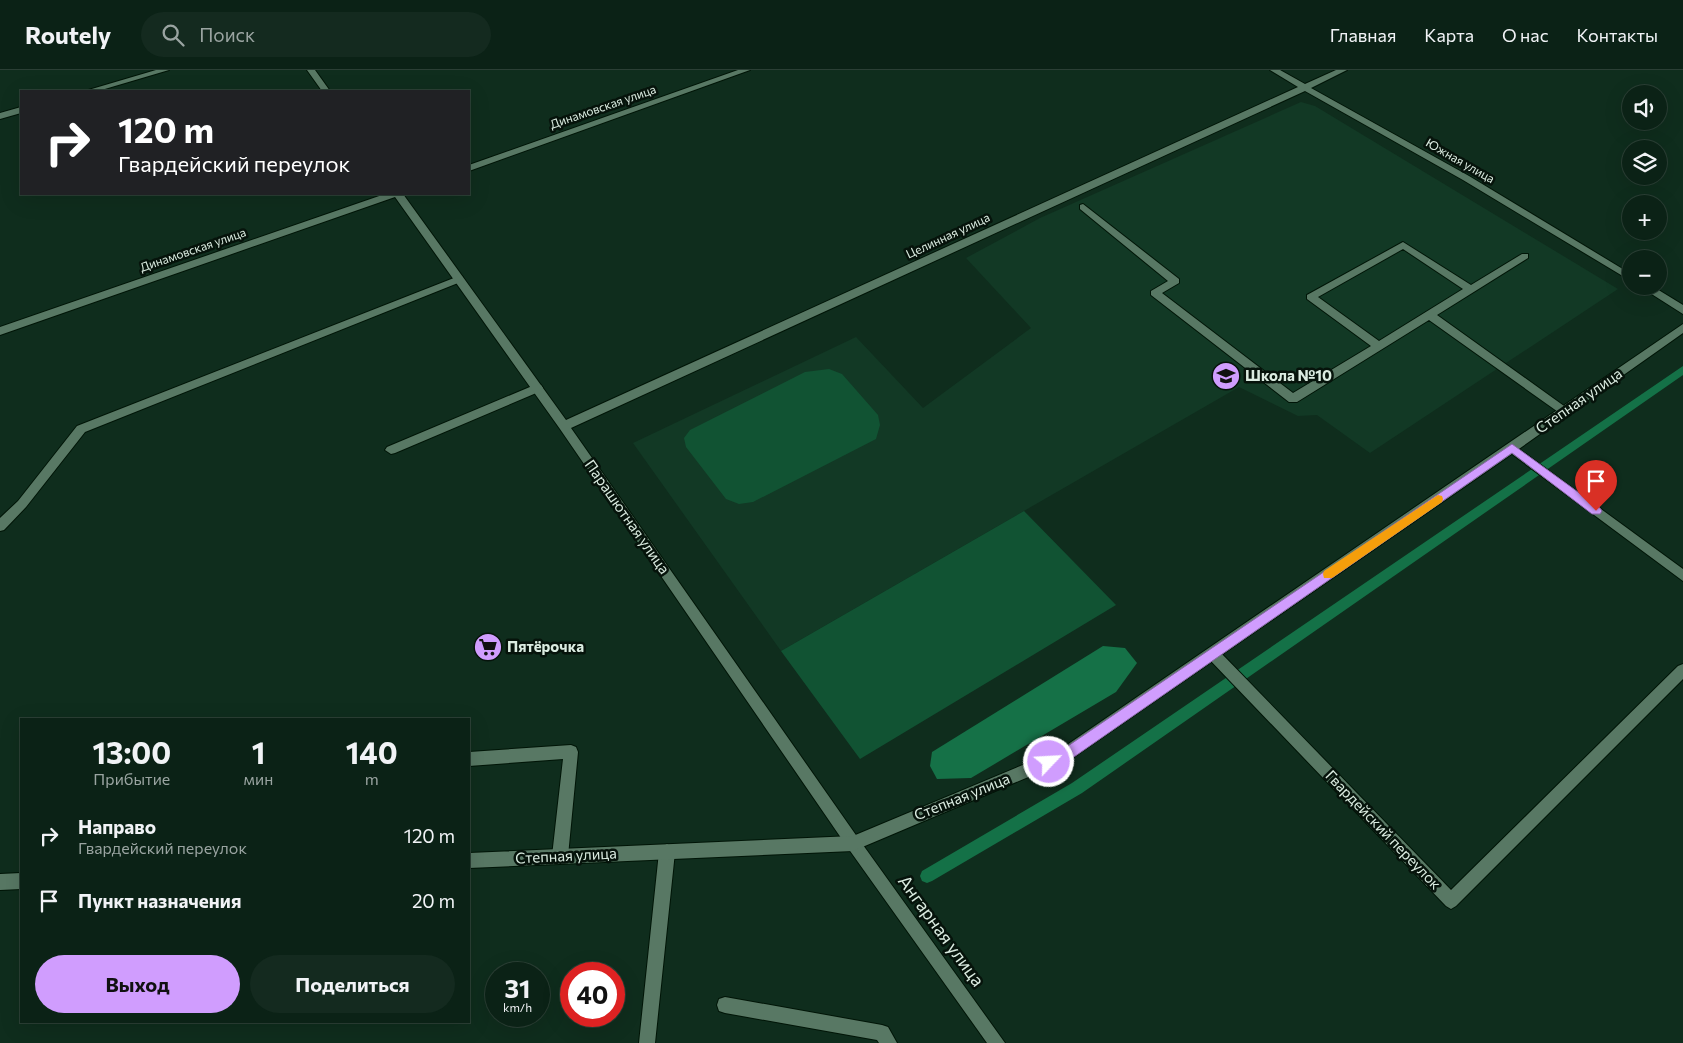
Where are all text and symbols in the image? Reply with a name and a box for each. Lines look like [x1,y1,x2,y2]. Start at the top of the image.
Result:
search box [141,12,491,57]
text: Routely [25,20,111,49]
icon: search [159,21,187,49]
text: Поиск [199,23,255,46]
text: Главная [1330,24,1396,46]
text: Карта [1424,24,1474,46]
text: О нас [1502,24,1549,46]
text: Контакты [1577,24,1658,46]
street label: Динамовская улица [548,81,658,131]
map controls [1622,85,1667,295]
button: sound [1622,85,1667,130]
text: 120 m [118,107,214,150]
icon: right [35,110,100,175]
street label: Южная улица [1424,135,1497,185]
button: layers [1622,140,1667,185]
text: Гвардейский переулок [118,150,350,177]
button: + [1622,195,1667,240]
street label: Целинная улица [904,210,992,261]
street label: Динамовская улица [138,224,248,274]
button: − [1622,250,1667,295]
school or university icon: Школа №10 [1211,361,1241,391]
street label: Степная улица [1532,364,1625,437]
place label: Школа №10 [1245,366,1332,384]
street label: Парашютная улица [582,456,674,577]
pin [1575,460,1617,511]
icon: arrive [1582,467,1610,495]
supermarket icon: Пятёрочка [473,632,503,662]
place label: Пятёрочка [507,637,584,655]
text: 13:00 [92,733,171,770]
text: 1 [252,733,265,770]
text: 140 [346,733,398,770]
position arrow [1022,735,1074,787]
street label: Гвардейский переулок [1322,766,1445,893]
text: Прибытие [93,769,170,788]
text: мин [244,769,273,788]
text: m [365,769,379,788]
street label: Степная улица [911,769,1012,823]
text: Направо [78,815,156,838]
icon: right [35,822,63,850]
text: 120 m [404,824,455,847]
text: Гвардейский переулок [78,838,247,857]
street label: Степная улица [515,843,617,867]
street label: Ангарная улица [894,870,990,990]
icon: arrive [35,887,63,915]
text: Пункт назначения [78,889,241,912]
text: 20 m [412,889,455,912]
button: Выход [35,955,240,1013]
button: Поделиться [250,955,455,1013]
speed limit sign: 40 [560,962,625,1027]
text: 31 [505,973,530,1003]
text: km/h [503,1000,532,1014]

